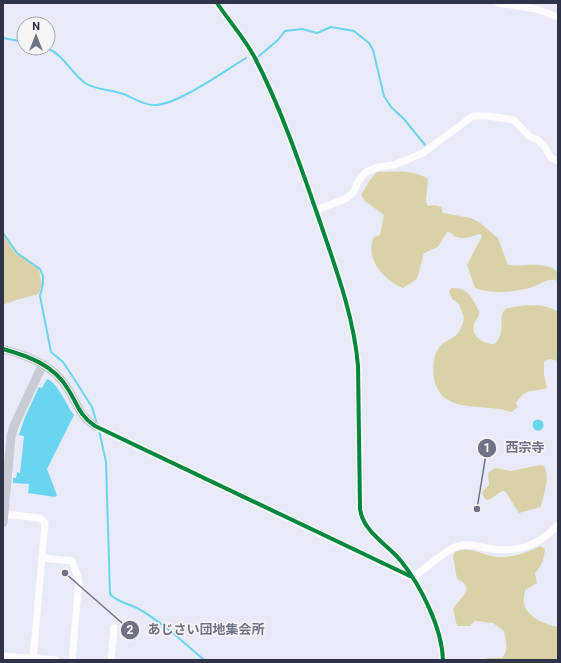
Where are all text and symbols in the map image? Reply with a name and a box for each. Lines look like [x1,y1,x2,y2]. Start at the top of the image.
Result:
north arrow [16,16,56,56]
text: N [32,20,40,33]
callout: 西宗寺 [477,435,552,460]
text: 西宗寺 [505,440,545,455]
text: 1 [484,441,490,455]
callout: あじさい団地集会所 [120,617,273,642]
text: あじさい団地集会所 [147,622,265,637]
text: 2 [127,623,134,637]

